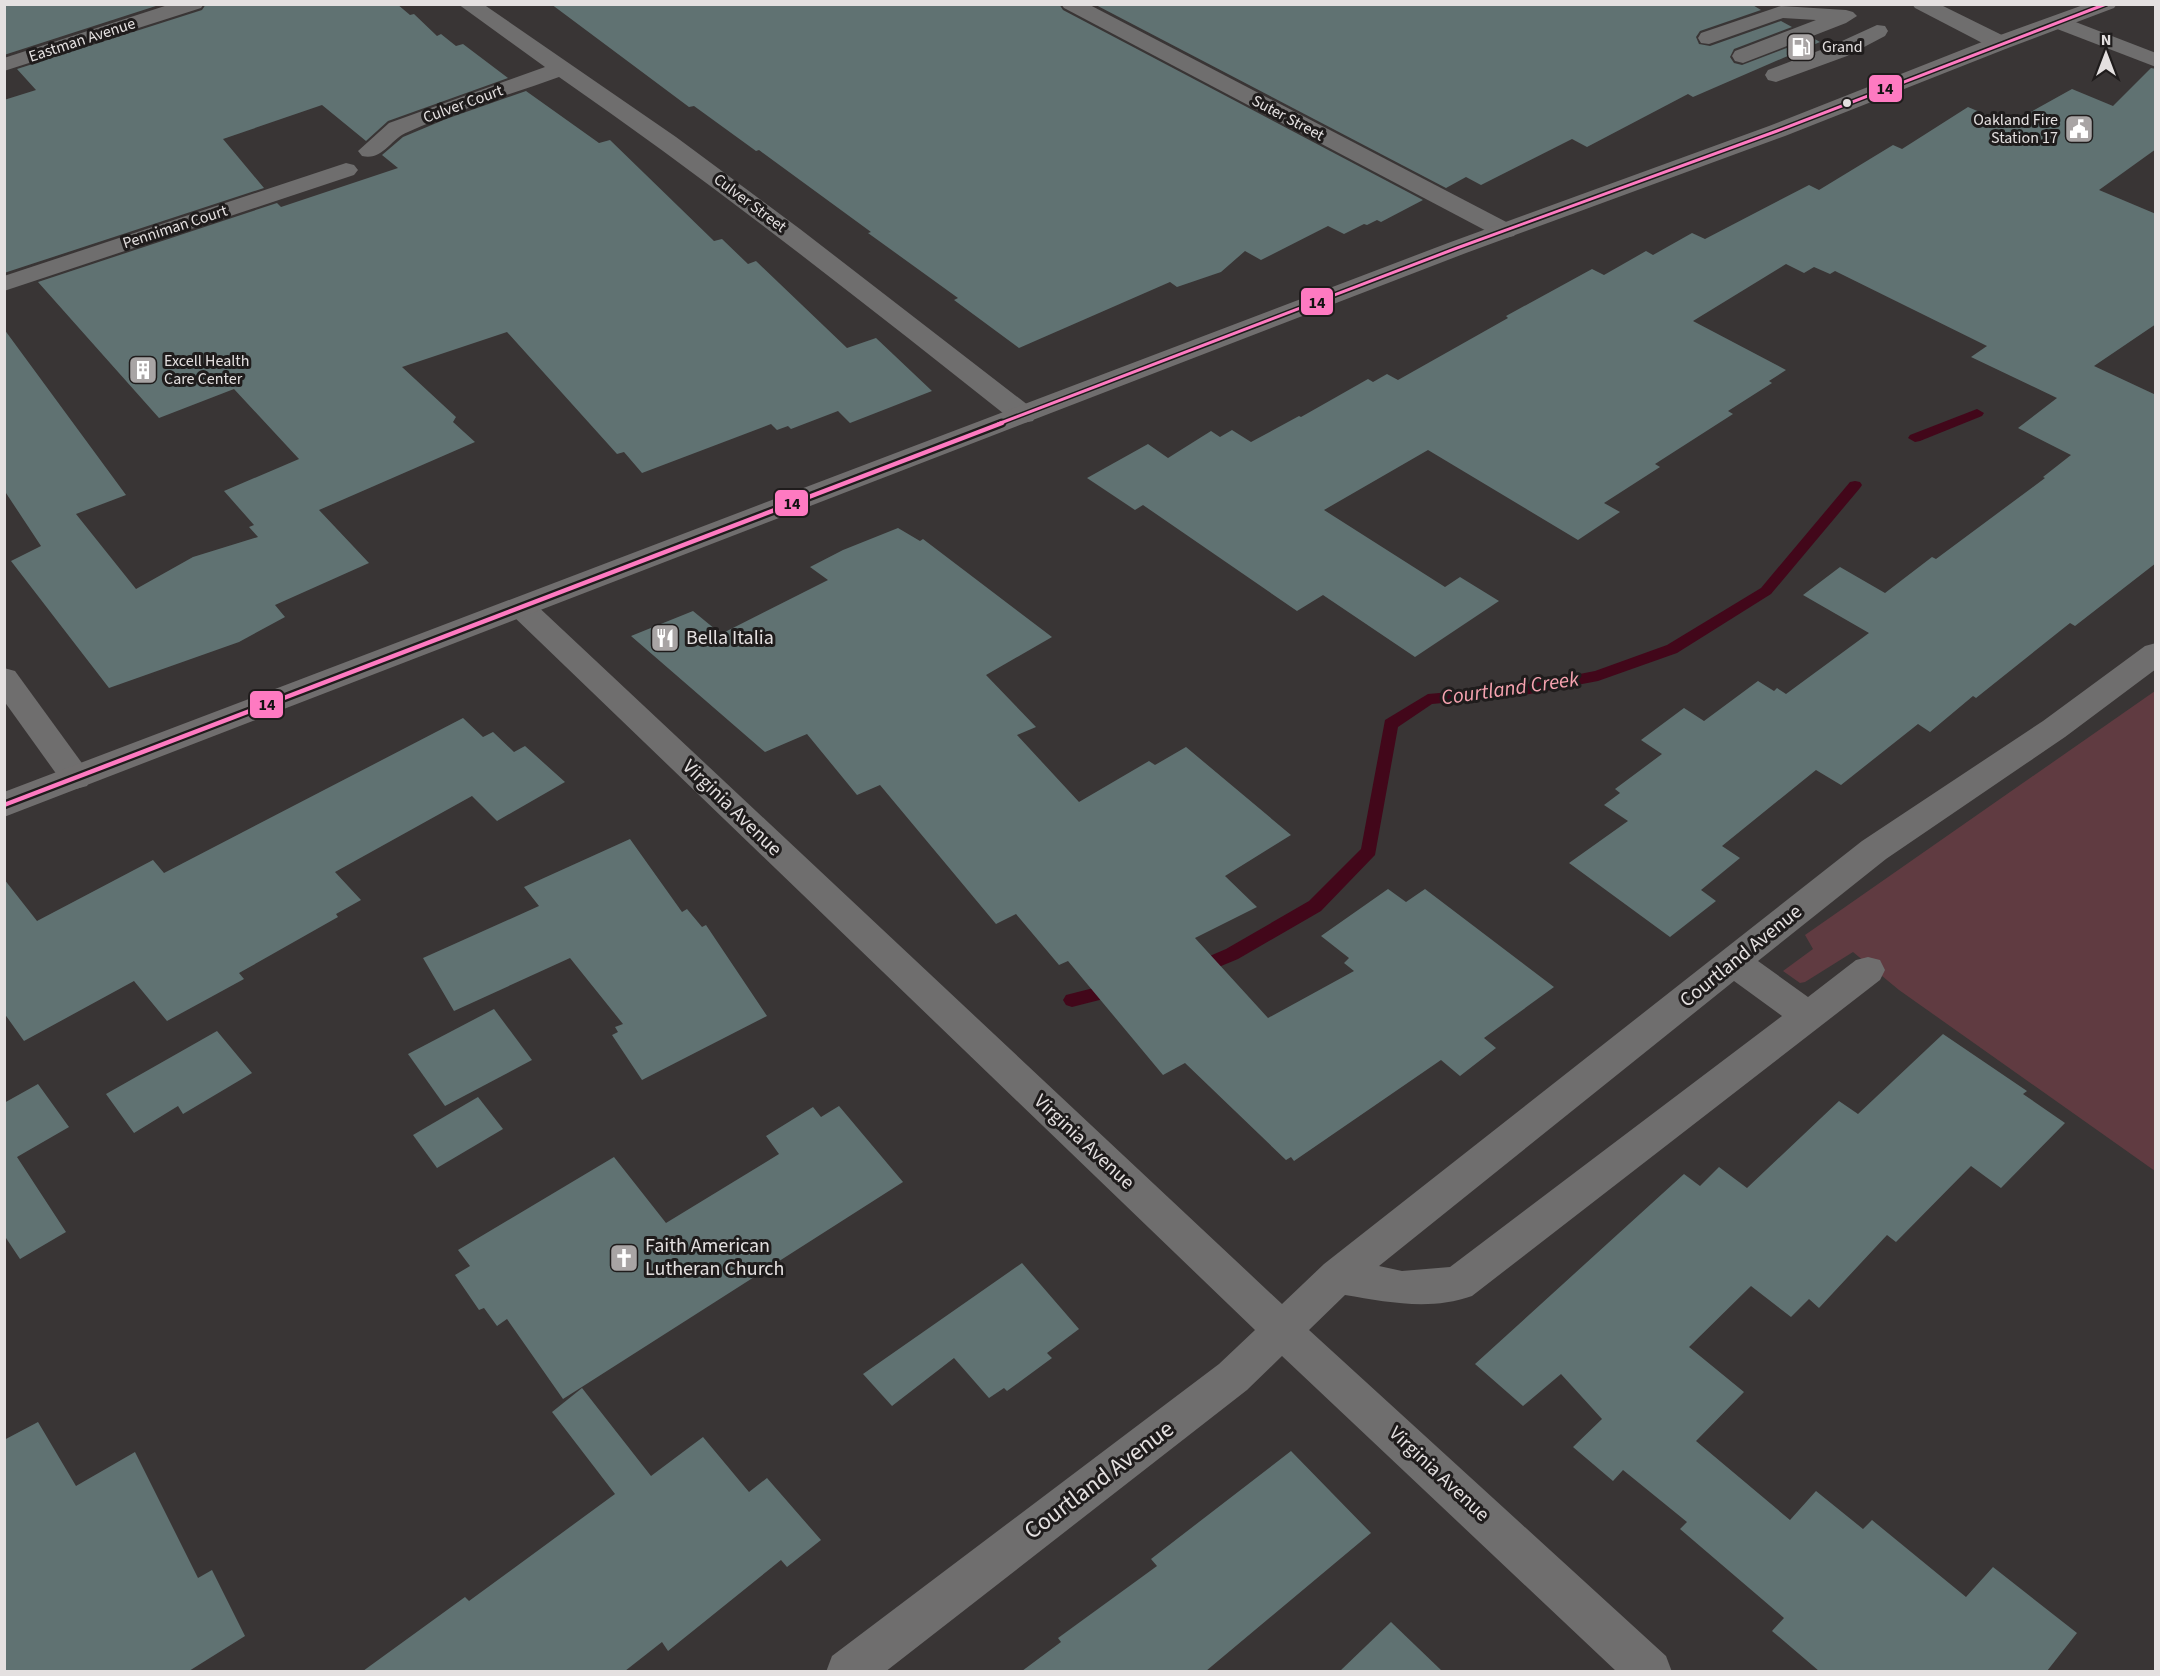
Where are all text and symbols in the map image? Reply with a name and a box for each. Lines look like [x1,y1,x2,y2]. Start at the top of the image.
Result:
street label: Eastman Avenue [26,12,138,68]
north arrow [2076,24,2136,84]
text: N [2101,29,2111,51]
fuel station icon: Grand [1785,31,1817,63]
place label: Grand [1822,36,1863,58]
line badge: 14 [1868,74,1903,103]
text: 14 [1877,78,1894,100]
street label: Culver Court [420,79,506,129]
street label: Suter Street [1248,90,1329,147]
unlabelled marker [1841,97,1853,109]
place label: Oakland Fire Station 17 [1973,109,2058,149]
public building icon: Oakland Fire Station 17 [2063,113,2095,145]
street label: Culver Street [709,168,791,238]
street label: Penniman Court [120,200,231,254]
line badge: 14 [1300,287,1334,316]
text: 14 [1309,292,1326,314]
place label: Excell Health Care Center [164,350,249,390]
building icon: Excell Health Care Center [127,354,159,386]
line badge: 14 [774,489,809,517]
text: 14 [784,493,801,515]
restaurant icon: Bella Italia [649,622,681,654]
place label: Bella Italia [686,624,774,652]
water label: Courtland Creek [1439,663,1582,713]
line badge: 14 [249,690,284,719]
text: 14 [259,694,276,716]
street label: Virginia Avenue [676,753,788,863]
street label: Courtland Avenue [1674,898,1808,1014]
street label: Virginia Avenue [1027,1088,1141,1196]
place label: Faith American Lutheran Church [645,1232,784,1283]
church icon: Faith American Lutheran Church [608,1242,640,1274]
street label: Courtland Avenue [1017,1412,1181,1548]
street label: Virginia Avenue [1382,1420,1496,1528]

